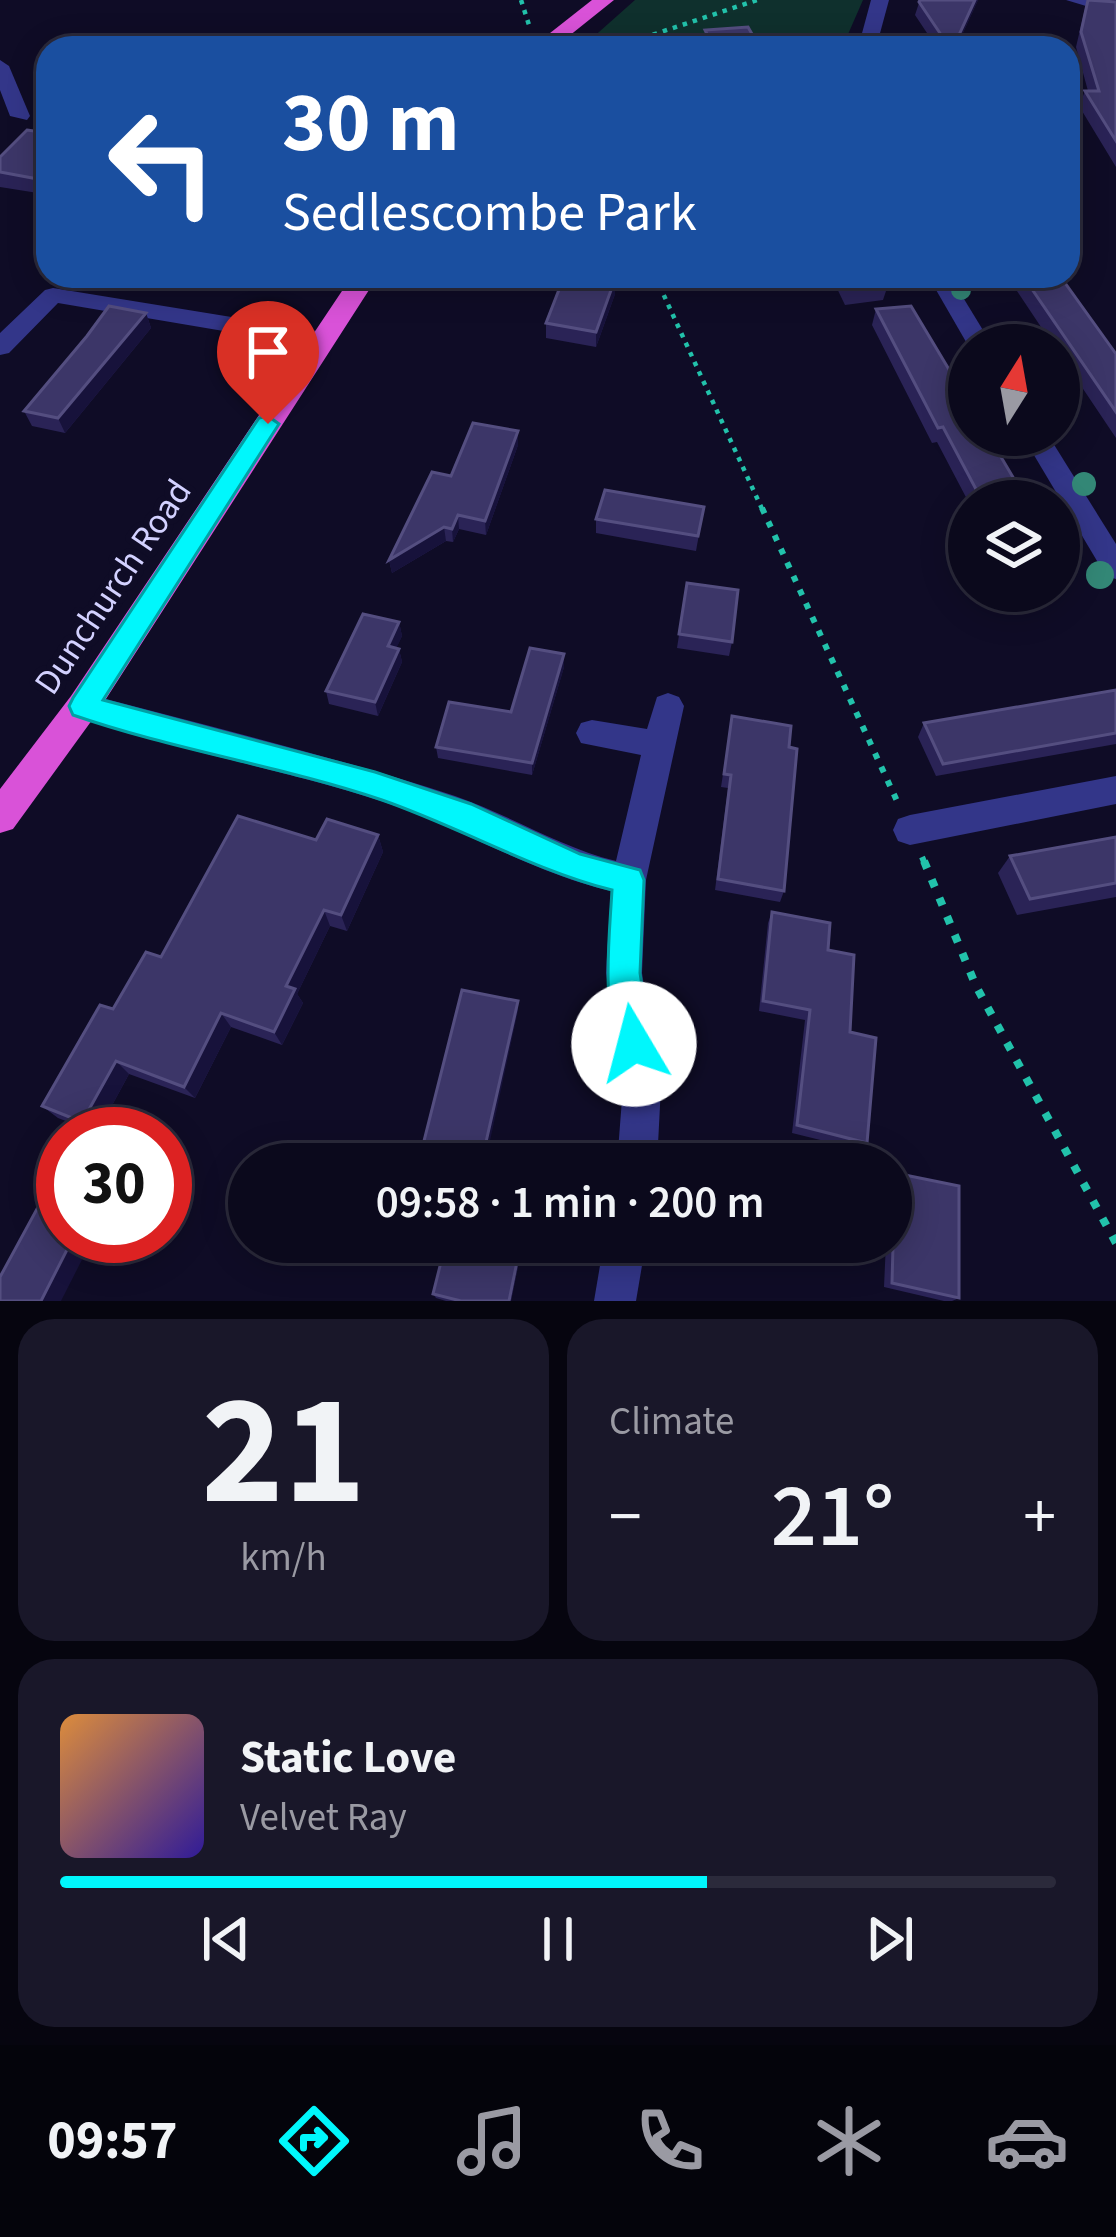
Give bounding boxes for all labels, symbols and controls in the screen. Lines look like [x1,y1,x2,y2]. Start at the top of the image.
text: 30 m [282,64,460,184]
icon: left [84,84,240,240]
text: Sedlescombe Park [282,175,697,252]
pin [217,301,319,424]
icon: arrive [235,319,301,385]
north arrow [948,324,1080,456]
map controls [948,324,1080,612]
street label: Dunchurch Road [22,469,204,705]
button: layers [948,480,1080,612]
position arrow [571,981,697,1107]
speed limit sign: 30 [36,1107,192,1263]
text: 09:58 · 1 min · 200 m [376,1171,764,1235]
text: 21 [201,1341,366,1563]
text: Climate [609,1394,734,1450]
text: 21° [771,1453,894,1581]
text: − [609,1470,642,1564]
text: + [1023,1470,1056,1564]
text: km/h [240,1530,327,1586]
text: Static Love [240,1726,456,1790]
text: Velvet Ray [240,1790,407,1846]
icon: previous [193,1906,259,1972]
icon: pause [525,1906,591,1972]
icon: next [857,1906,923,1972]
icon: directions [272,2099,356,2183]
icon: music [450,2099,534,2183]
icon: phone [628,2099,712,2183]
icon: climate [807,2099,891,2183]
icon: car [985,2099,1069,2183]
text: 09:57 [47,2103,177,2180]

